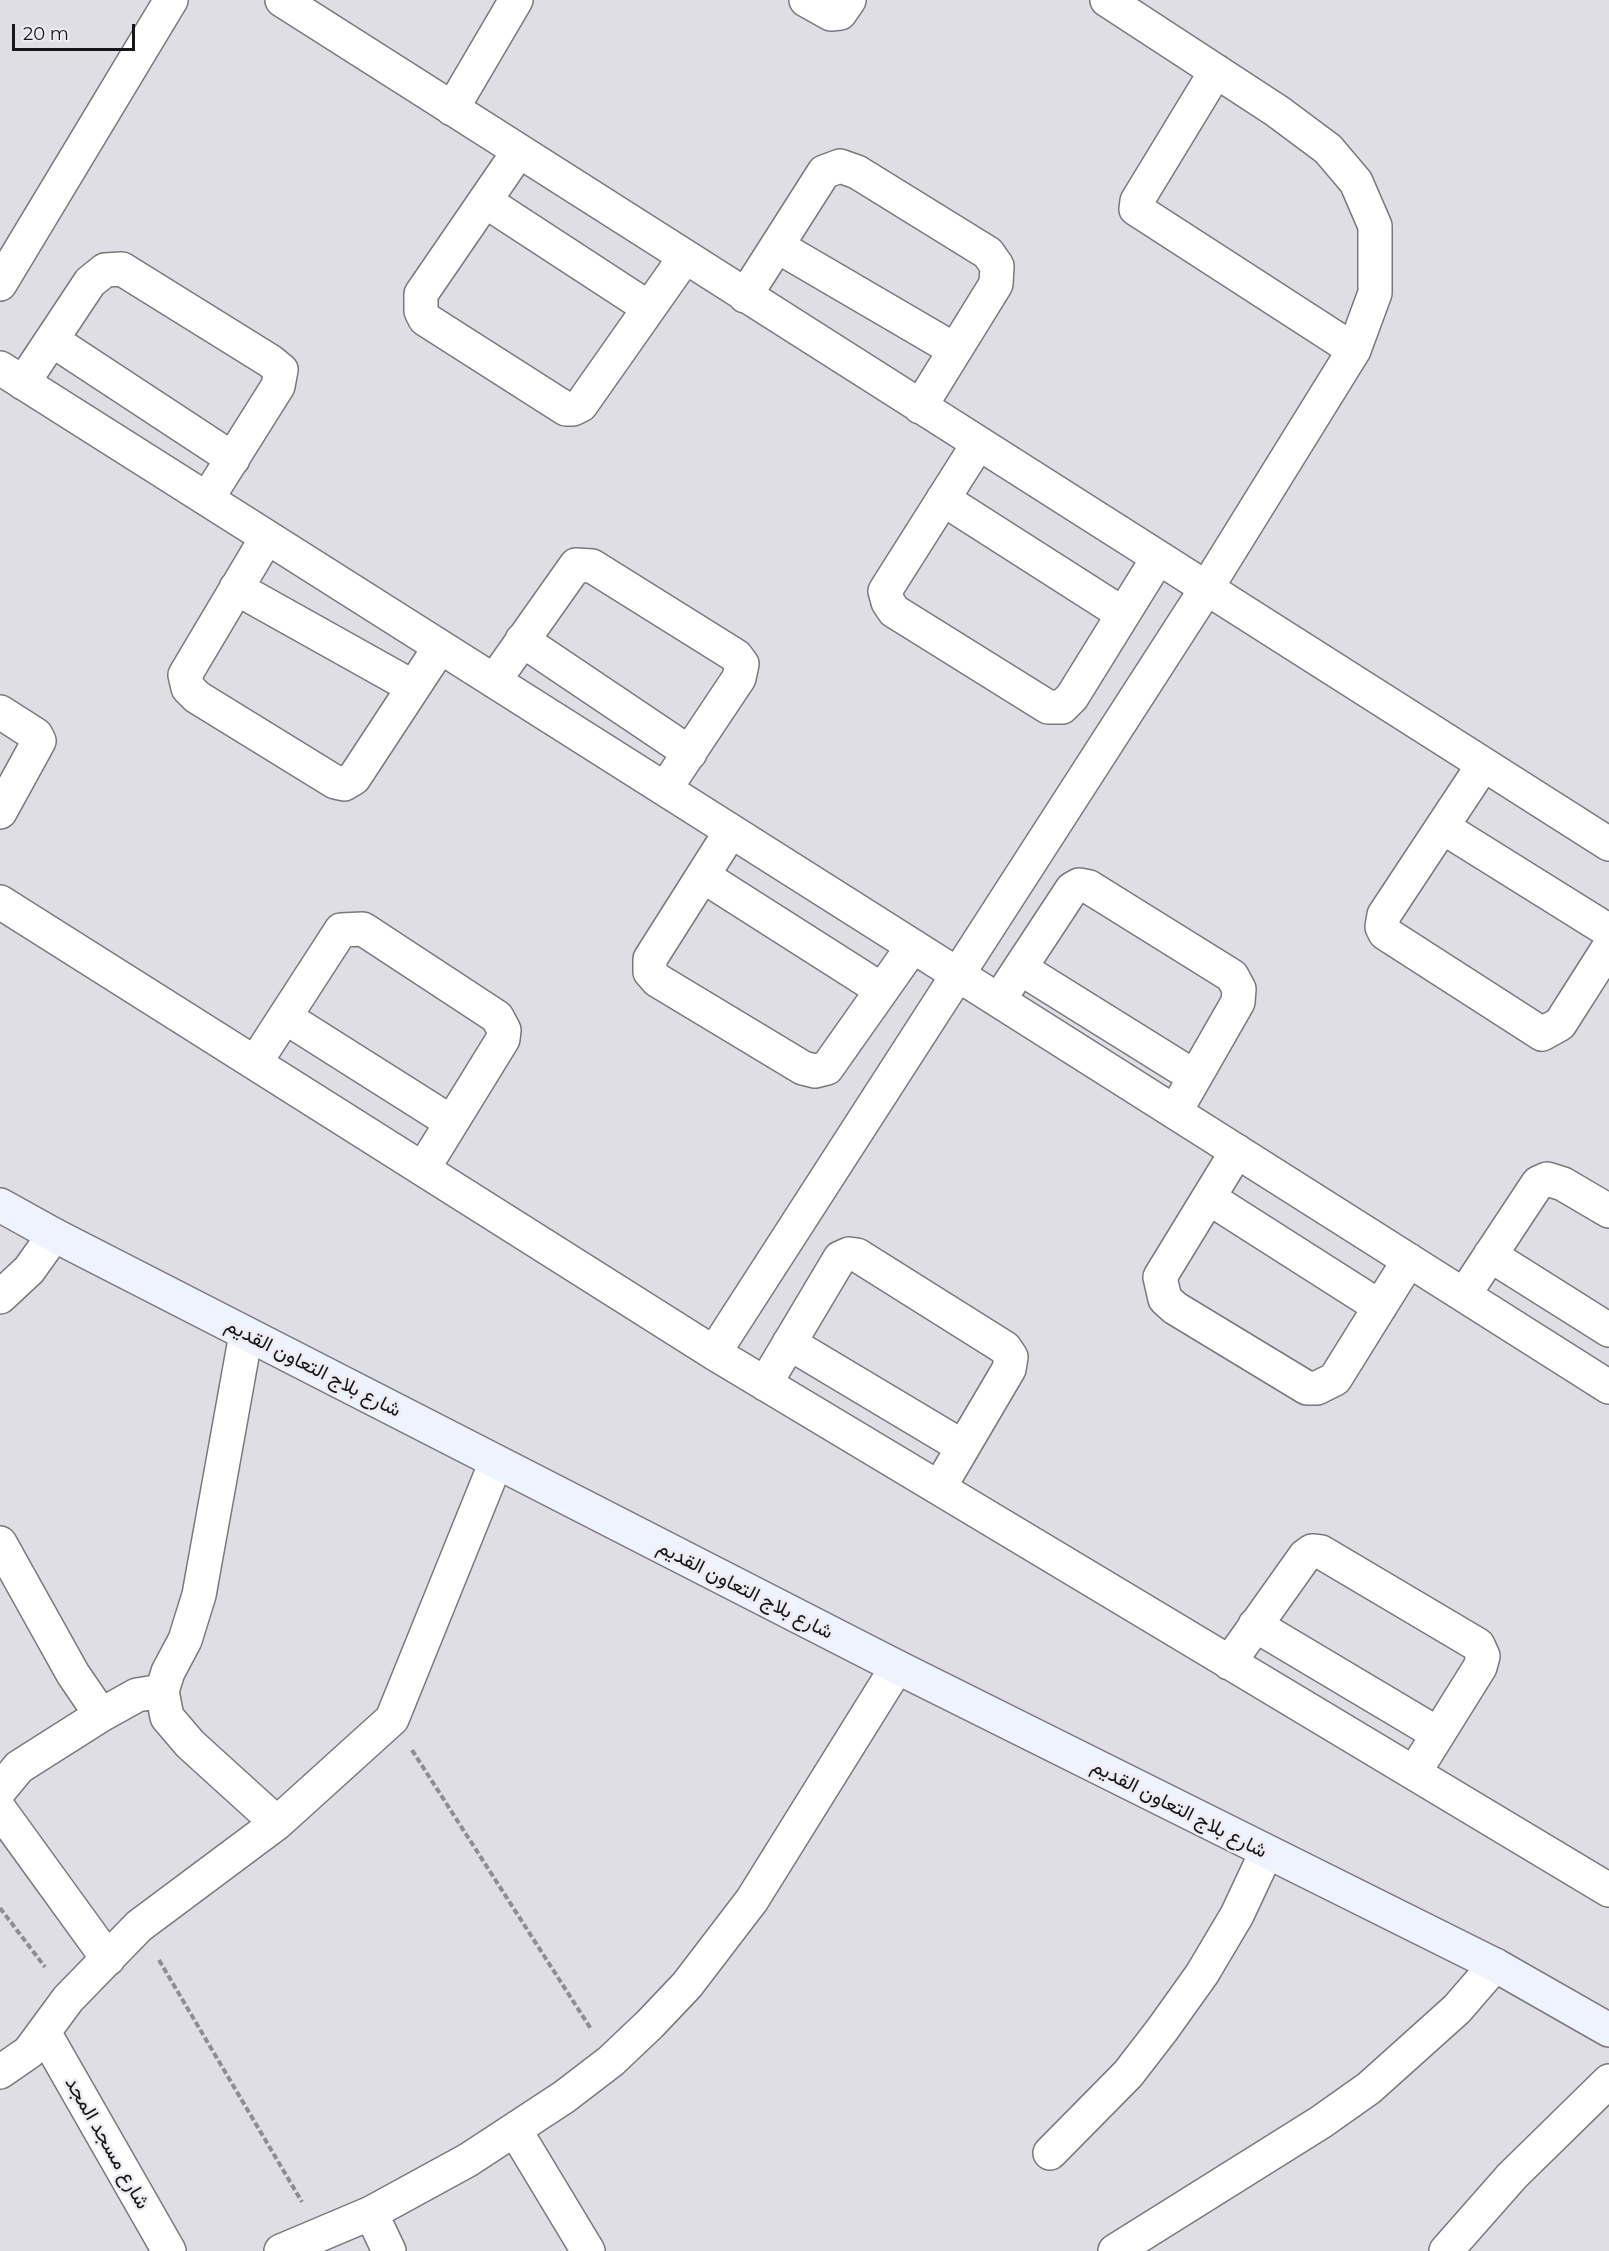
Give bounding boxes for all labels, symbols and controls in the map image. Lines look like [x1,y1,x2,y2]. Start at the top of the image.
scale bar [15,12,138,50]
text: 20 m [23,23,69,45]
street label: شارع بلاج التعاون القديم [221,1313,405,1423]
street label: شارع بلاج التعاون القديم [653,1535,837,1645]
street label: شارع بلاج التعاون القديم [1087,1754,1271,1864]
street label: شارع مسجد المجد [59,2073,155,2213]

